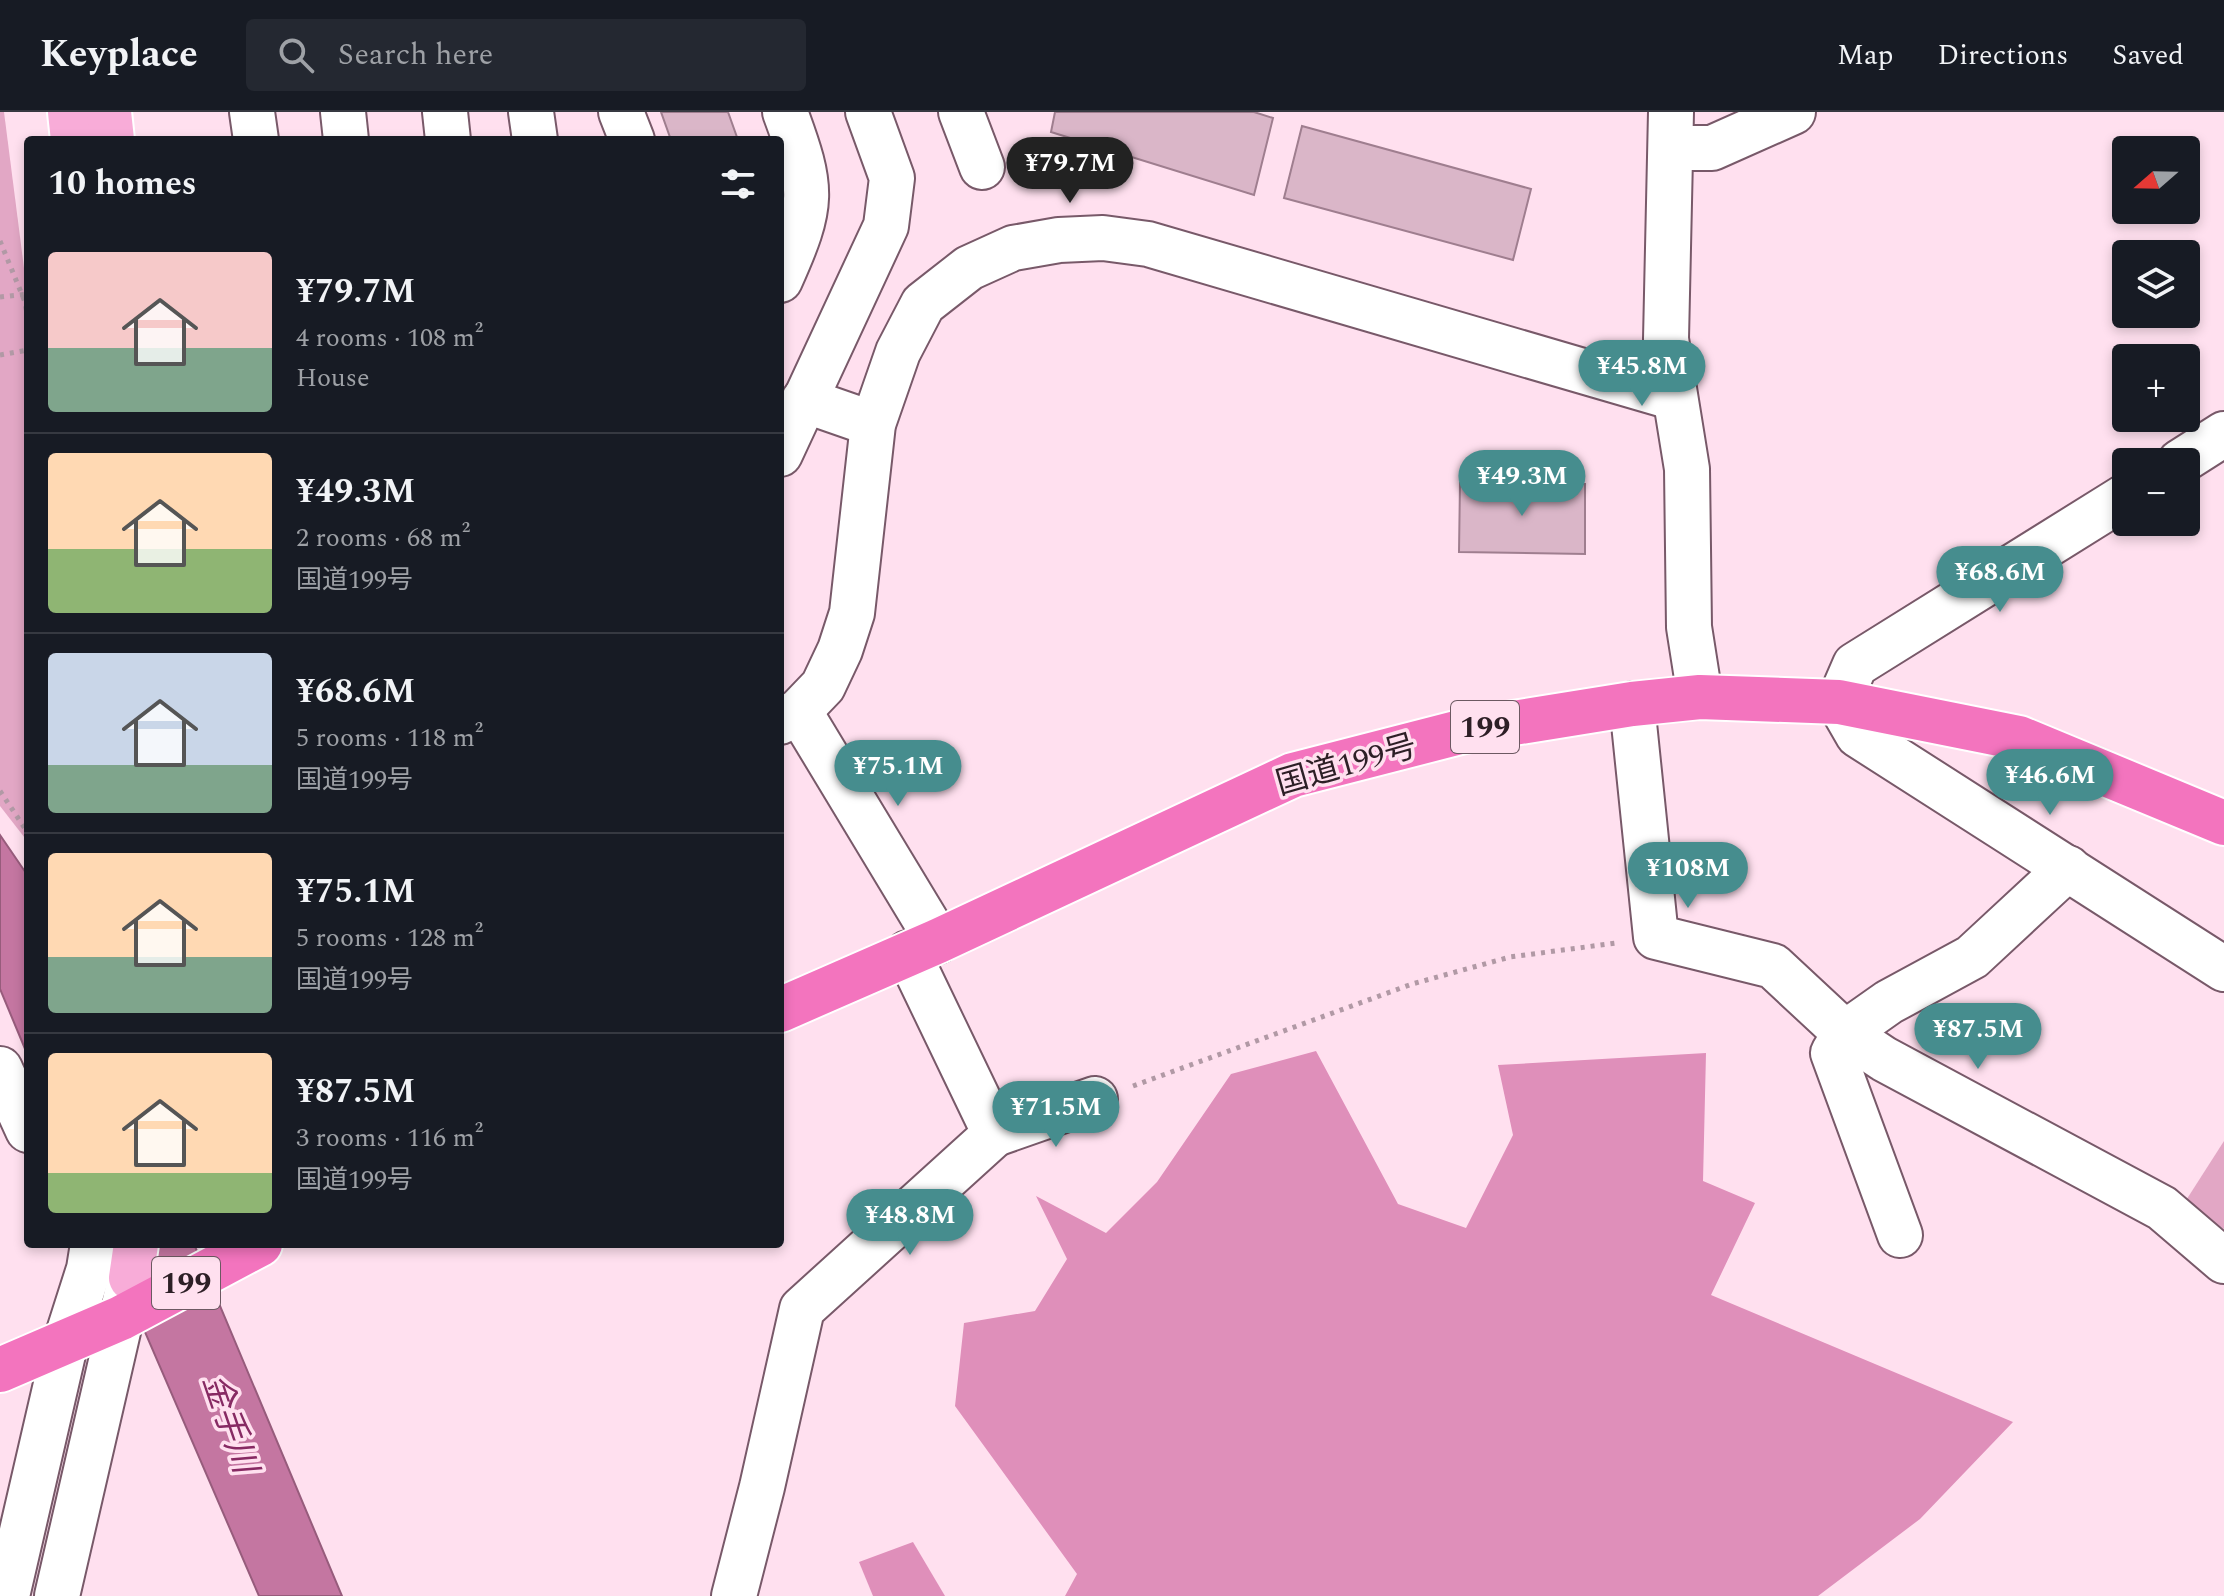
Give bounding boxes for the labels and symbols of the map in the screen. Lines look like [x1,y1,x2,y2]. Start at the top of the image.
north arrow [2112,136,2200,224]
pin: ¥79.7M [1005,137,1135,205]
pin: ¥45.8M [1577,340,1707,408]
pin: ¥49.3M [1457,450,1587,518]
pin: ¥68.6M [1935,546,2065,614]
road number: 199 [1451,701,1519,753]
street label: 国道199号 [1270,722,1422,809]
pin: ¥75.1M [833,740,963,808]
pin: ¥46.6M [1985,749,2115,817]
pin: ¥108M [1632,842,1744,910]
pin: ¥87.5M [1913,1003,2043,1071]
pin: ¥71.5M [991,1081,1121,1149]
pin: ¥48.8M [845,1189,975,1257]
road number: 199 [152,1257,220,1309]
water label: 金手川 [188,1367,271,1483]

